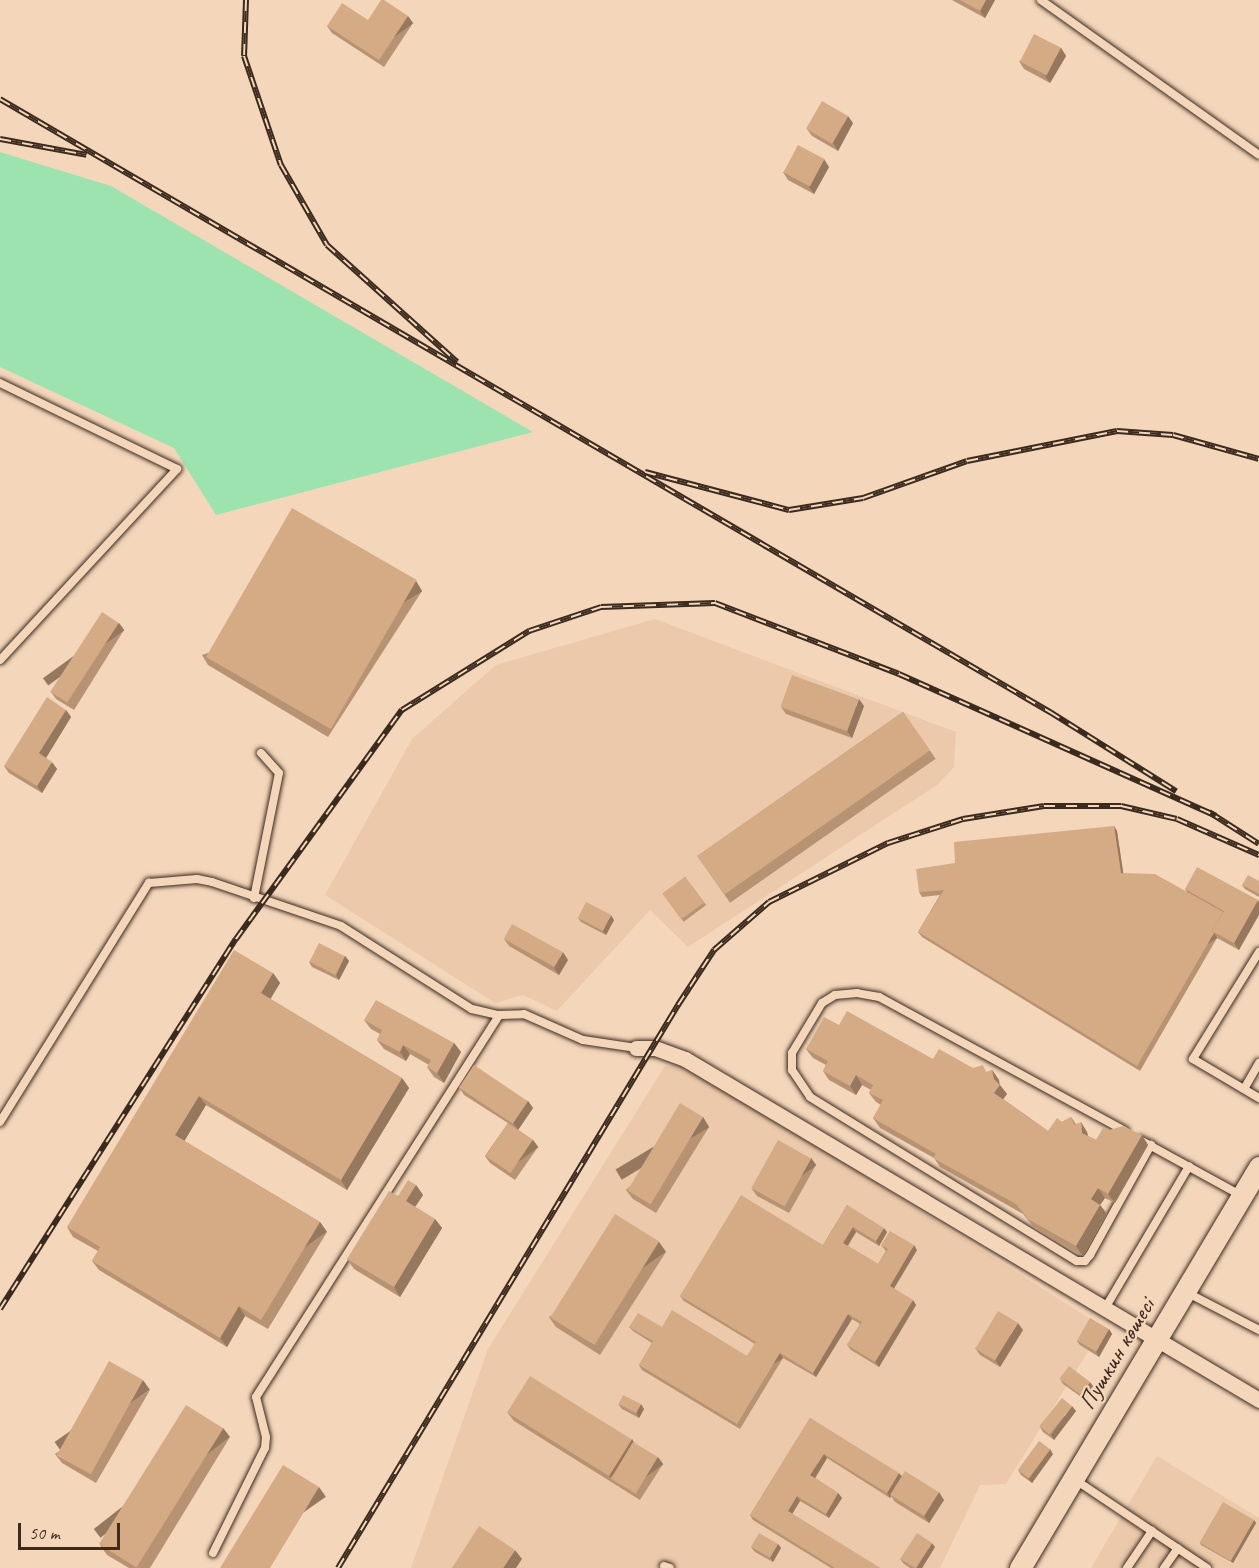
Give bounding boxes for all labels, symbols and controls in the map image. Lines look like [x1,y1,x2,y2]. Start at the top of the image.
street label: Пушкин көшесі [1073,1293,1161,1415]
scale bar [21,1511,123,1549]
text: 50 m [29,1522,60,1544]

